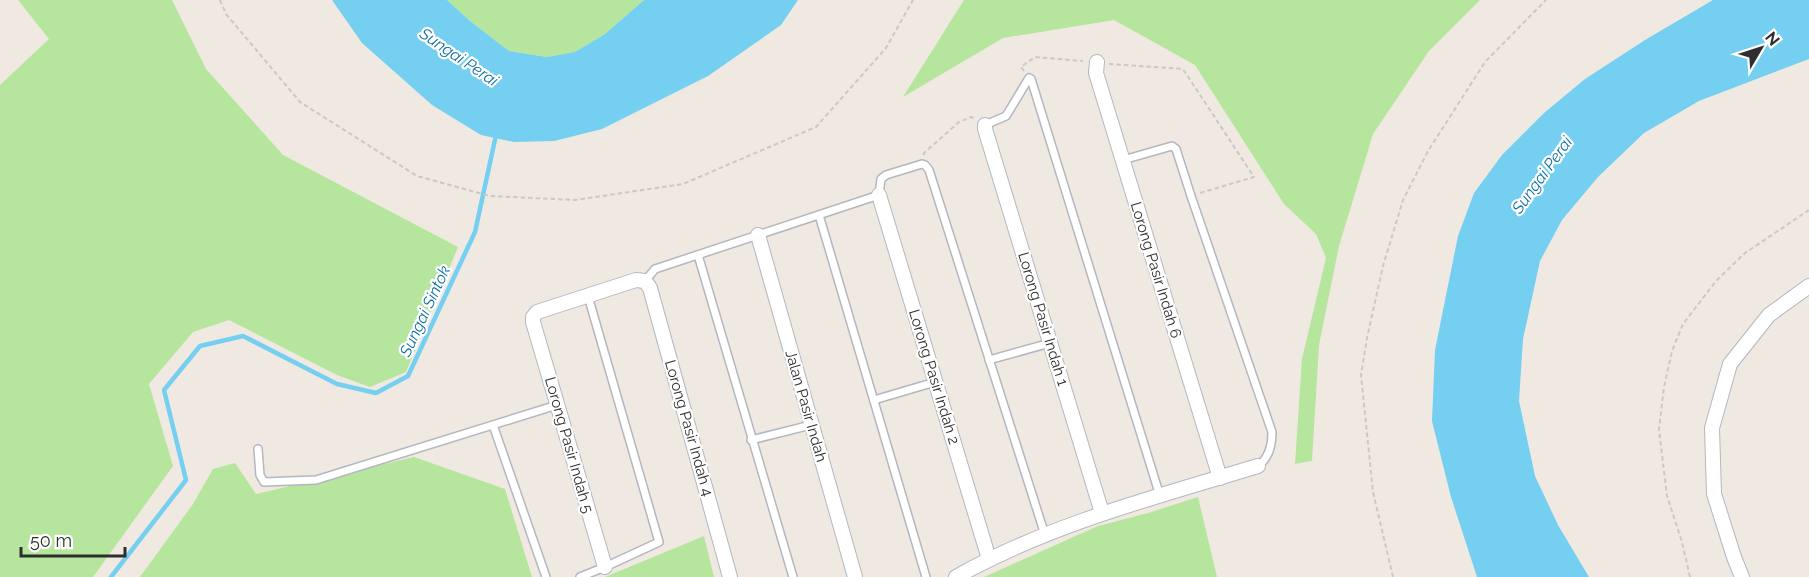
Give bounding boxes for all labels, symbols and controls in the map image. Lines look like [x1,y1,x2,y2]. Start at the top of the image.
north arrow [1731,18,1791,78]
water label: Sungai Perai [416,23,502,90]
text: N [1761,28,1783,50]
water label: Sungai Perai [1507,132,1577,218]
street label: Lorong Pasir Indah 6 [1127,200,1185,340]
street label: Lorong Pasir Indah 1 [1014,250,1072,389]
water label: Sungai Sintok [395,262,455,360]
street label: Lorong Pasir Indah 2 [905,307,963,447]
street label: Jalan Pasir Indah [781,348,831,464]
street label: Lorong Pasir Indah 4 [661,358,717,498]
street label: Lorong Pasir Indah 5 [541,375,597,515]
scale bar [21,520,124,558]
text: 50 m [30,530,72,551]

